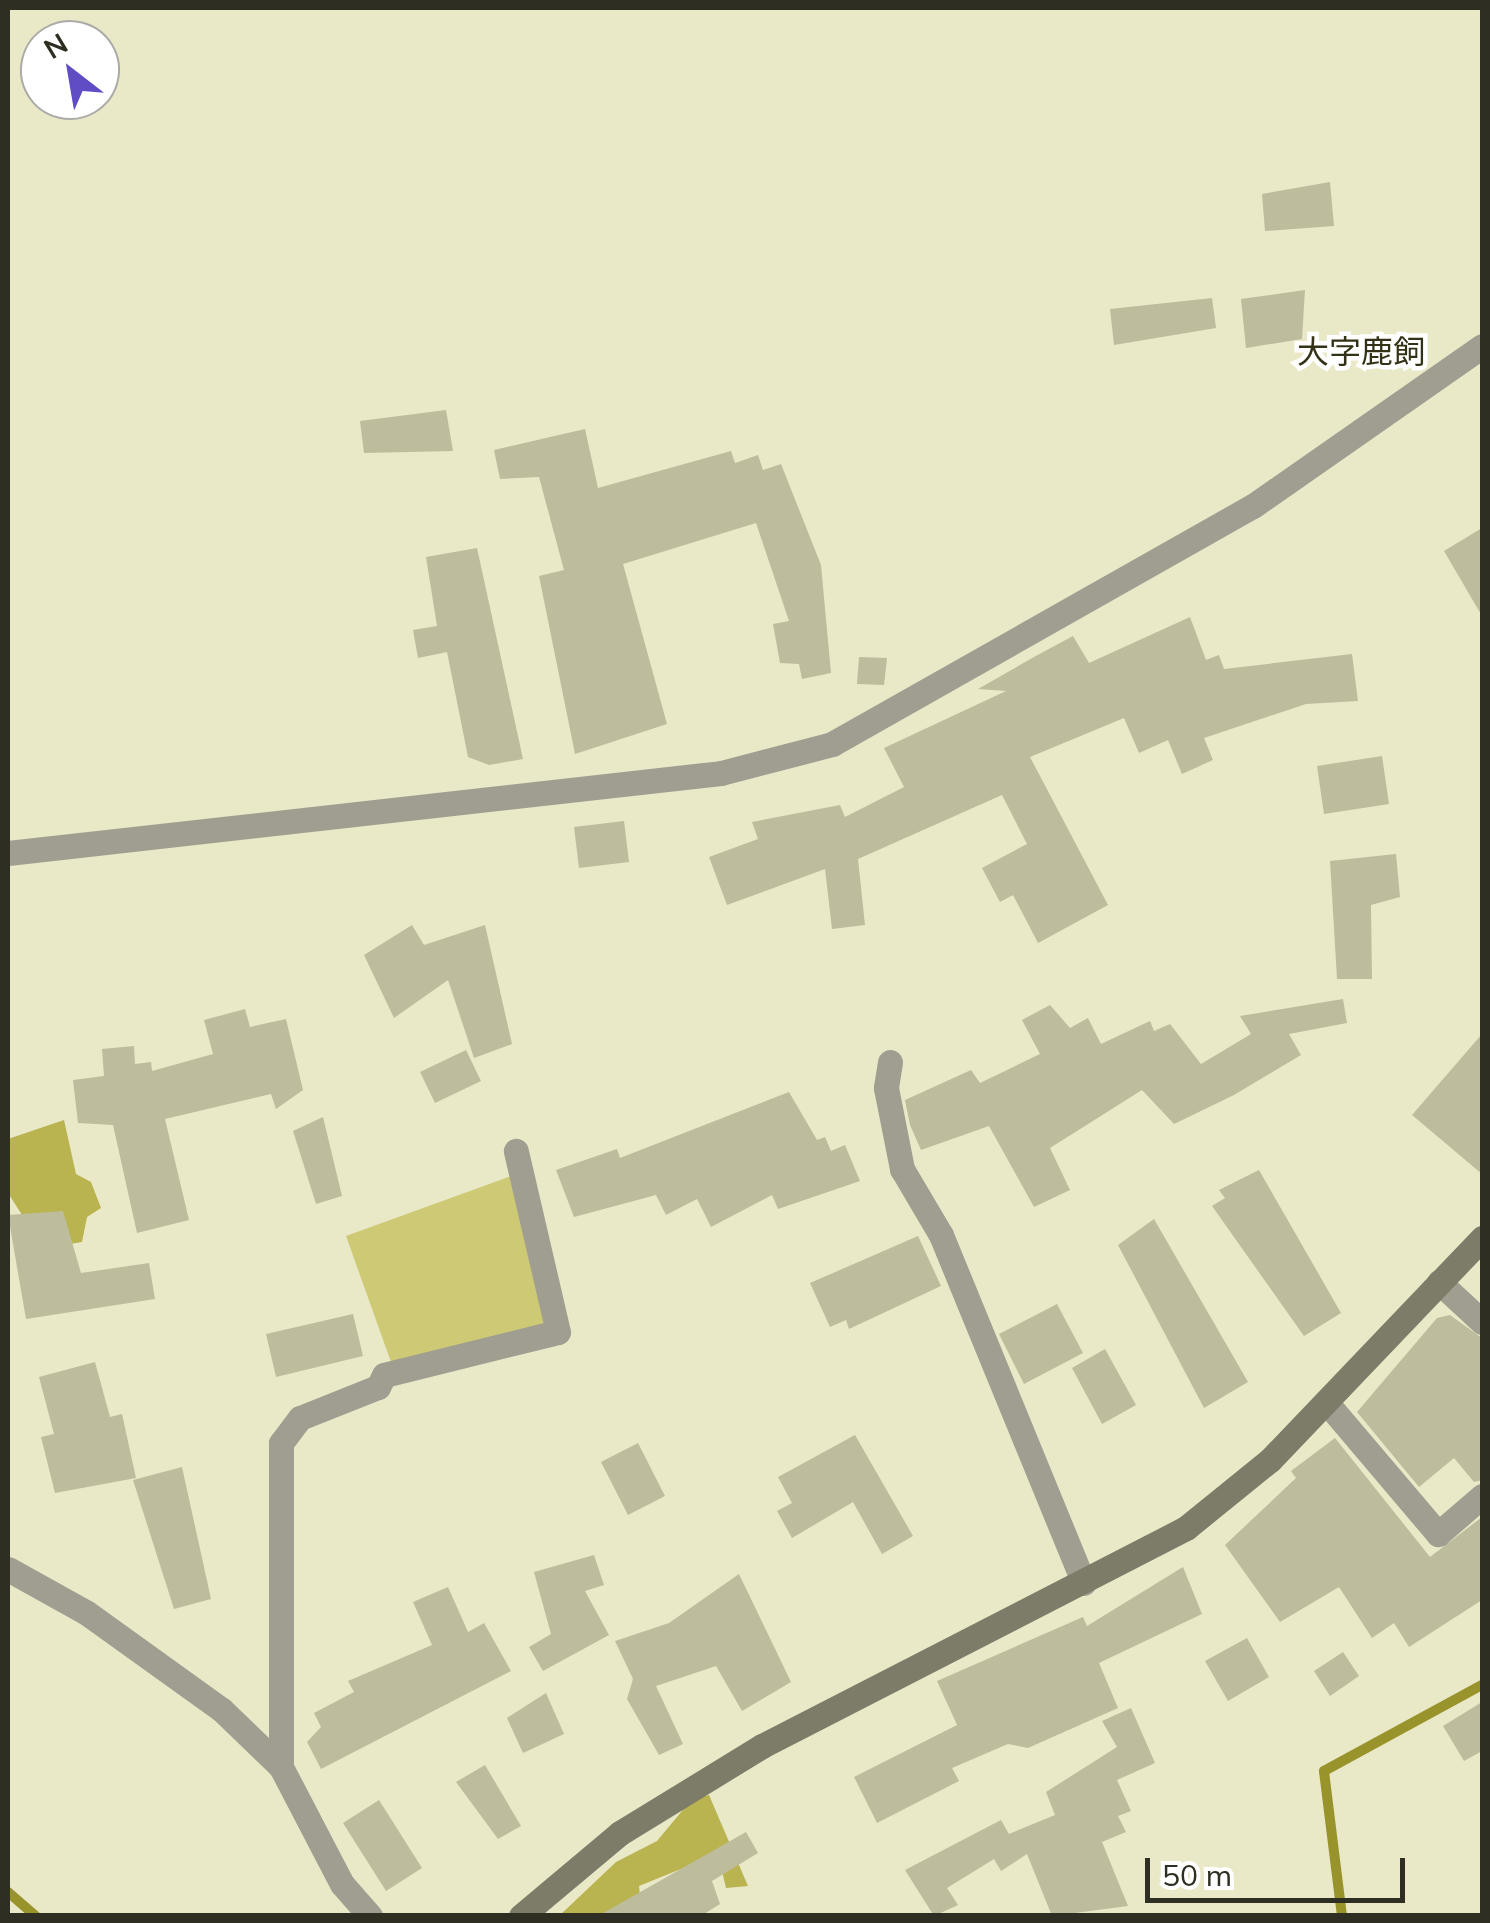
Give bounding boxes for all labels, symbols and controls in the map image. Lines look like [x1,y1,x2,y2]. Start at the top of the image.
north arrow [20,20,120,120]
text: N [37,25,73,66]
district label: 大字鹿飼 [1297,332,1425,370]
scale bar [1150,1838,1410,1900]
text: 50 m [1162,1856,1232,1894]

